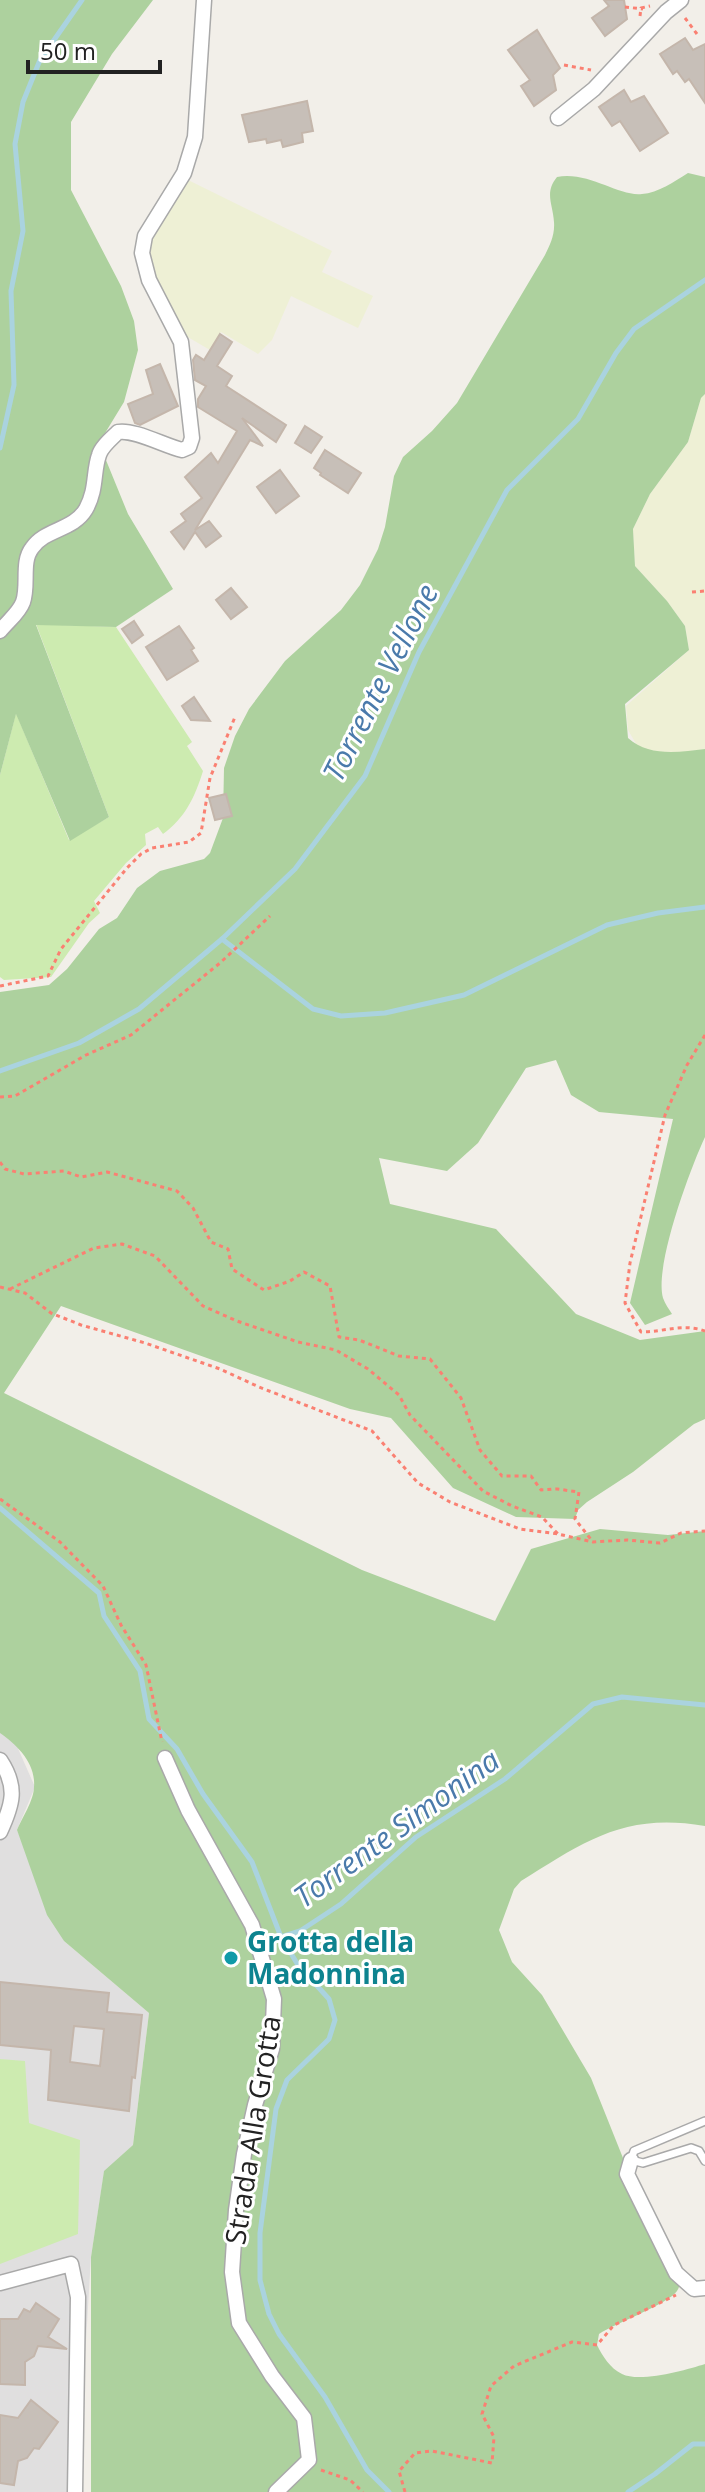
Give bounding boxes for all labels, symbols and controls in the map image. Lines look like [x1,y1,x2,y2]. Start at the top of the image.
scale bar [28,24,160,74]
text: 50 m [40,34,96,67]
water label: Torrente Vellone [312,577,447,788]
water label: Torrente Simonina [285,1739,507,1916]
place label: Grotta della Madonnina [247,1922,414,1992]
marker: Grotta della Madonnina [222,1949,240,1967]
street label: Strada Alla Grotta [215,2013,289,2247]

